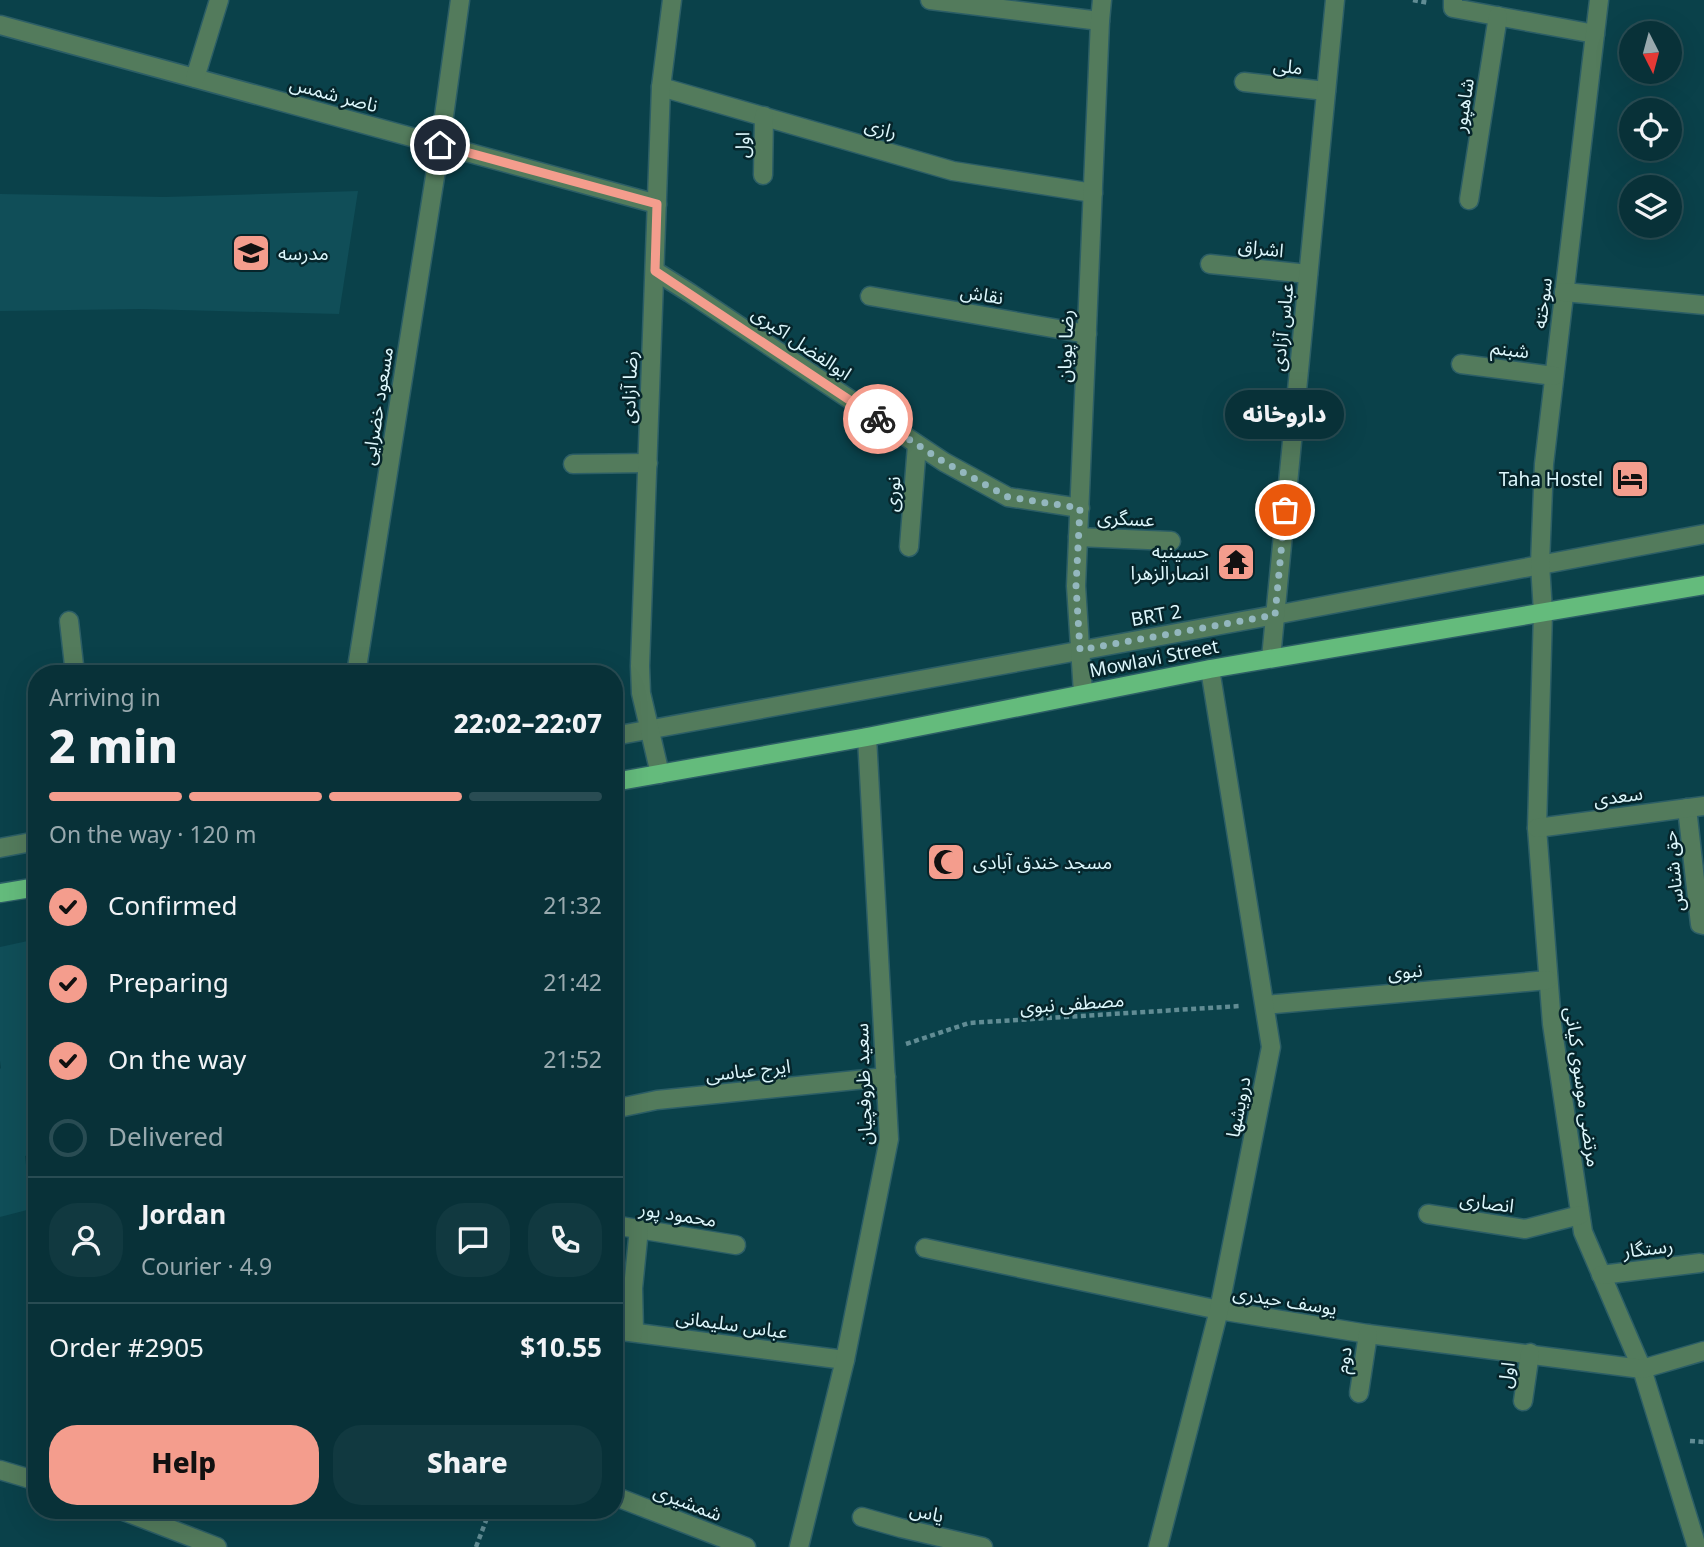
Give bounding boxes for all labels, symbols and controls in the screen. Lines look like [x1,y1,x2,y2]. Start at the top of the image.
north arrow [1619,21,1682,84]
map controls [1619,21,1682,238]
street label: ملی [1271,45,1305,89]
street label: ناصر شمس [285,64,383,126]
street label: شاهپور [1440,75,1488,136]
button: locate [1619,98,1682,161]
street label: رازی [860,105,902,153]
pin [410,115,470,175]
icon: home [421,126,459,164]
street label: اول [723,132,763,158]
button: layers [1619,175,1682,238]
street label: اشراق [1236,227,1286,271]
school or university icon: مدرسه [230,232,272,274]
place label: مدرسه [278,234,329,274]
street label: نقاش [957,272,1006,318]
street label: سوخته [1520,275,1566,331]
street label: عباس آزادی [1258,281,1308,373]
street label: ابوالفضل اکبری [743,295,860,393]
street label: رضا پویان [1045,309,1087,383]
street label: شبنم [1488,328,1531,372]
street label: مسعود خضرایی [349,344,407,468]
street label: رضا آزادی [609,350,651,424]
courier [843,384,913,454]
text: داروخانه [1242,390,1327,439]
callout: داروخانه [1226,391,1344,440]
icon: bike [859,400,897,438]
hotel icon: Taha Hostel [1609,458,1651,500]
place label: Taha Hostel [1499,460,1603,500]
street label: نوری [872,475,914,514]
pin [1255,480,1315,540]
icon: bag [1266,491,1304,529]
street label: عسگری [1096,498,1156,540]
place label: حسینیه انصارالزهرا [1131,532,1209,594]
temple icon: حسینیه انصارالزهرا [1215,541,1257,583]
street label: BRT 2 [1128,592,1185,640]
street label: Mowlavi Street [1086,627,1223,691]
text: Arriving in [49,674,161,723]
text: 22:02–22:07 [454,697,602,752]
text: 2 min [49,700,178,797]
street label: سعدی [1591,774,1645,820]
text: On the way · 120 m [49,811,256,860]
street label: حق شناس [1650,828,1698,913]
mosque icon: مسجد خندق آبادی [925,841,967,883]
place label: مسجد خندق آبادی [973,843,1112,883]
text: Confirmed [108,879,238,934]
text: 21:32 [543,882,602,931]
icon: check [49,888,87,926]
street label: نبوی [1386,951,1424,993]
text: Preparing [108,956,229,1011]
text: 21:42 [543,959,602,1008]
icon: check [49,965,87,1003]
street label: مصطفی نبوی [1018,980,1126,1028]
street label: مرتضی موسوی کیانی [1551,1004,1613,1170]
street label: سعید ظروفچیان [842,1022,886,1146]
text: On the way [108,1033,246,1088]
text: 21:52 [543,1036,602,1085]
icon: check [49,1042,87,1080]
street label: ایرج عباسی [704,1047,793,1095]
street label: درویشها [1213,1073,1264,1141]
text: Delivered [108,1110,224,1165]
street label: انصاری [1457,1179,1517,1227]
text: Jordan [141,1188,226,1243]
street label: محمود پور [635,1189,719,1241]
button: person [49,1203,123,1277]
button: chat [436,1203,510,1277]
button: phone [528,1203,602,1277]
street label: رستگار [1620,1226,1676,1272]
text: Courier · 4.9 [141,1243,272,1292]
street label: یوسف حیدری [1230,1273,1340,1329]
street label: عباس سلیمانی [673,1297,791,1353]
text: Order #2905 [49,1321,204,1376]
text: $10.55 [520,1321,602,1376]
street label: دوم [1322,1344,1366,1377]
street label: اول [1485,1359,1529,1391]
button: Help [49,1425,319,1505]
button: Share [333,1425,602,1505]
street label: شمشیری [647,1472,728,1534]
street label: یاس [906,1490,948,1536]

